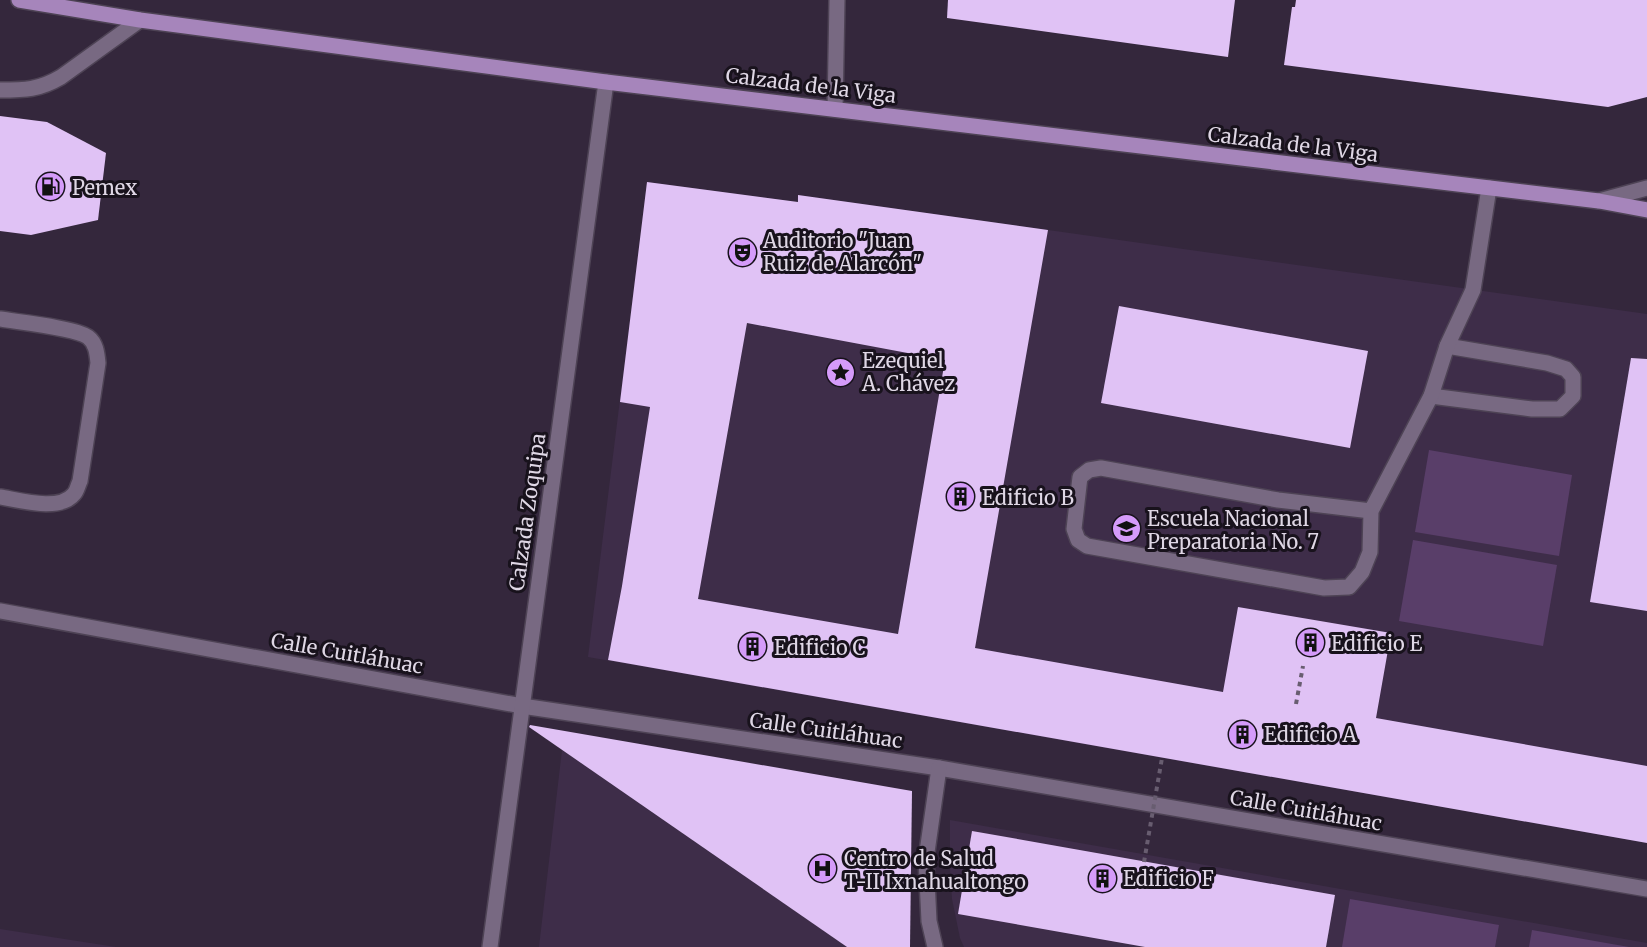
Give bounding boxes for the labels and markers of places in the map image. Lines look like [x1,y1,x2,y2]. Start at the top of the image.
fuel station icon: Pemex [35,171,67,203]
place label: Pemex [72,175,137,200]
place label: Auditorio "Juan Ruiz de Alarcón" [762,228,922,276]
theatre icon: Auditorio "Juan Ruiz de Alarcón" [726,236,758,268]
place label: Ezequiel A. Chávez [861,348,955,396]
place icon: Ezequiel A. Chávez [825,356,857,388]
building icon: Edificio B [945,481,977,513]
place label: Edificio B [982,485,1074,510]
place label: Escuela Nacional Preparatoria No. 7 [1147,506,1319,554]
school or university icon: Escuela Nacional Preparatoria No. 7 [1110,513,1142,545]
building icon: Edificio E [1294,627,1326,659]
building icon: Edificio C [737,631,769,663]
place label: Edificio E [1331,631,1422,656]
place label: Edificio C [774,635,866,660]
building icon: Edificio A [1227,718,1259,750]
place label: Edificio A [1264,722,1357,747]
place label: Centro de Salud T-II Ixnahualtongo [844,846,1026,894]
hospital icon: Centro de Salud T-II Ixnahualtongo [807,853,839,885]
building icon: Edificio F [1086,862,1118,894]
place label: Edificio F [1123,866,1214,891]

